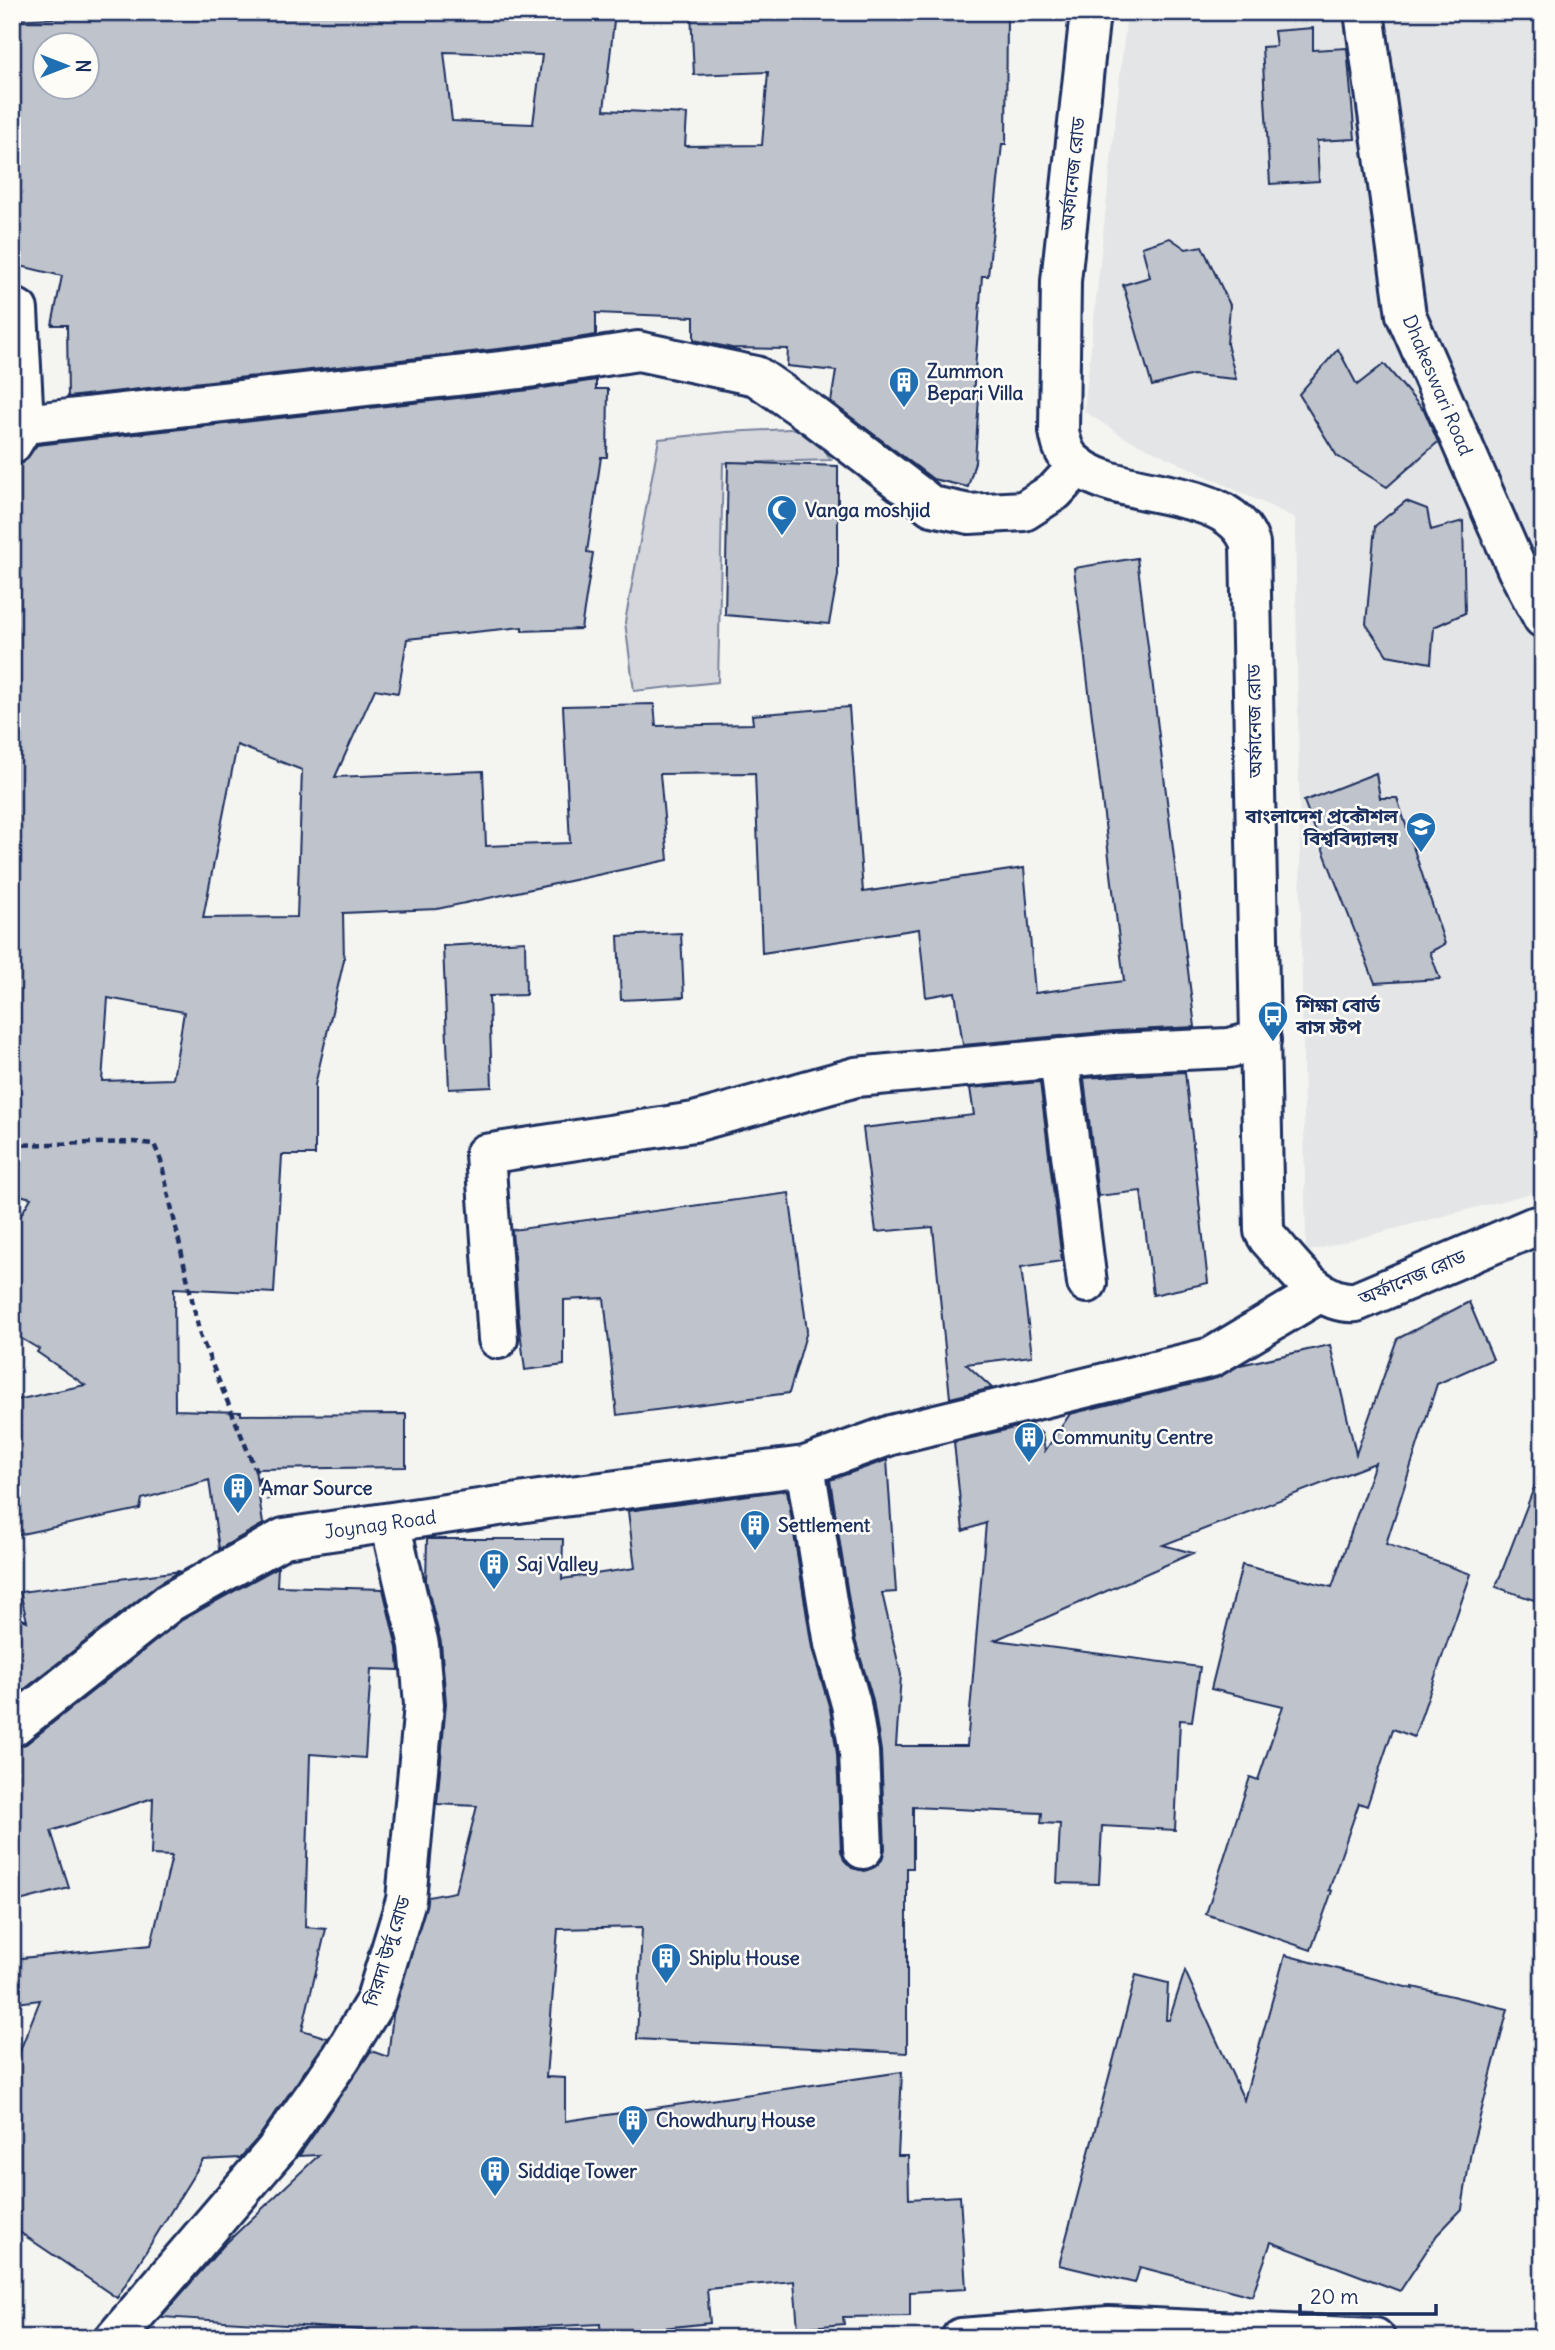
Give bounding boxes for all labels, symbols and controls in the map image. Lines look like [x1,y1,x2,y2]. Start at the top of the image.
north arrow [32,32,102,102]
text: N [71,59,95,73]
street label: অর্ফানেজ রোড [1054,116,1090,233]
street label: Dhakeswari Road [1398,311,1478,459]
place label: Zummon Bepari Villa [927,359,1024,405]
building icon: Zummon Bepari Villa [887,365,921,409]
mosque icon: Vanga moshjid [765,493,799,537]
place label: Vanga moshjid [805,498,931,522]
street label: অর্ফানেজ রোড [1241,663,1267,779]
place label: বাংলাদেশ প্রকৌশল বিশ্ববিদ্যালয় [1244,804,1399,850]
school or university icon: বাংলাদেশ প্রকৌশল বিশ্ববিদ্যালয় [1404,810,1438,854]
place label: শিক্ষা বোর্ড বাস স্টপ [1295,993,1380,1039]
bus stop icon: শিক্ষা বোর্ড বাস স্টপ [1256,999,1290,1043]
street label: অর্ফানেজ রোড [1354,1244,1470,1311]
building icon: Community Centre [1012,1420,1046,1464]
place label: Community Centre [1052,1425,1213,1449]
building icon: Amar Source [221,1471,255,1515]
place label: Amar Source [261,1476,372,1500]
street label: Joynag Road [323,1504,437,1544]
building icon: Settlement [738,1508,772,1552]
place label: Settlement [778,1513,871,1537]
building icon: Saj Valley [477,1547,511,1591]
place label: Saj Valley [517,1552,599,1576]
street label: গিরদা উর্দু রোড [359,1893,415,2010]
building icon: Shiplu House [649,1941,683,1985]
place label: Shiplu House [689,1946,800,1970]
building icon: Chowdhury House [616,2103,650,2147]
place label: Chowdhury House [656,2108,816,2132]
building icon: Siddiqe Tower [478,2154,512,2198]
place label: Siddiqe Tower [518,2159,637,2183]
scale bar [1300,2273,1436,2317]
text: 20 m [1310,2283,1359,2310]

